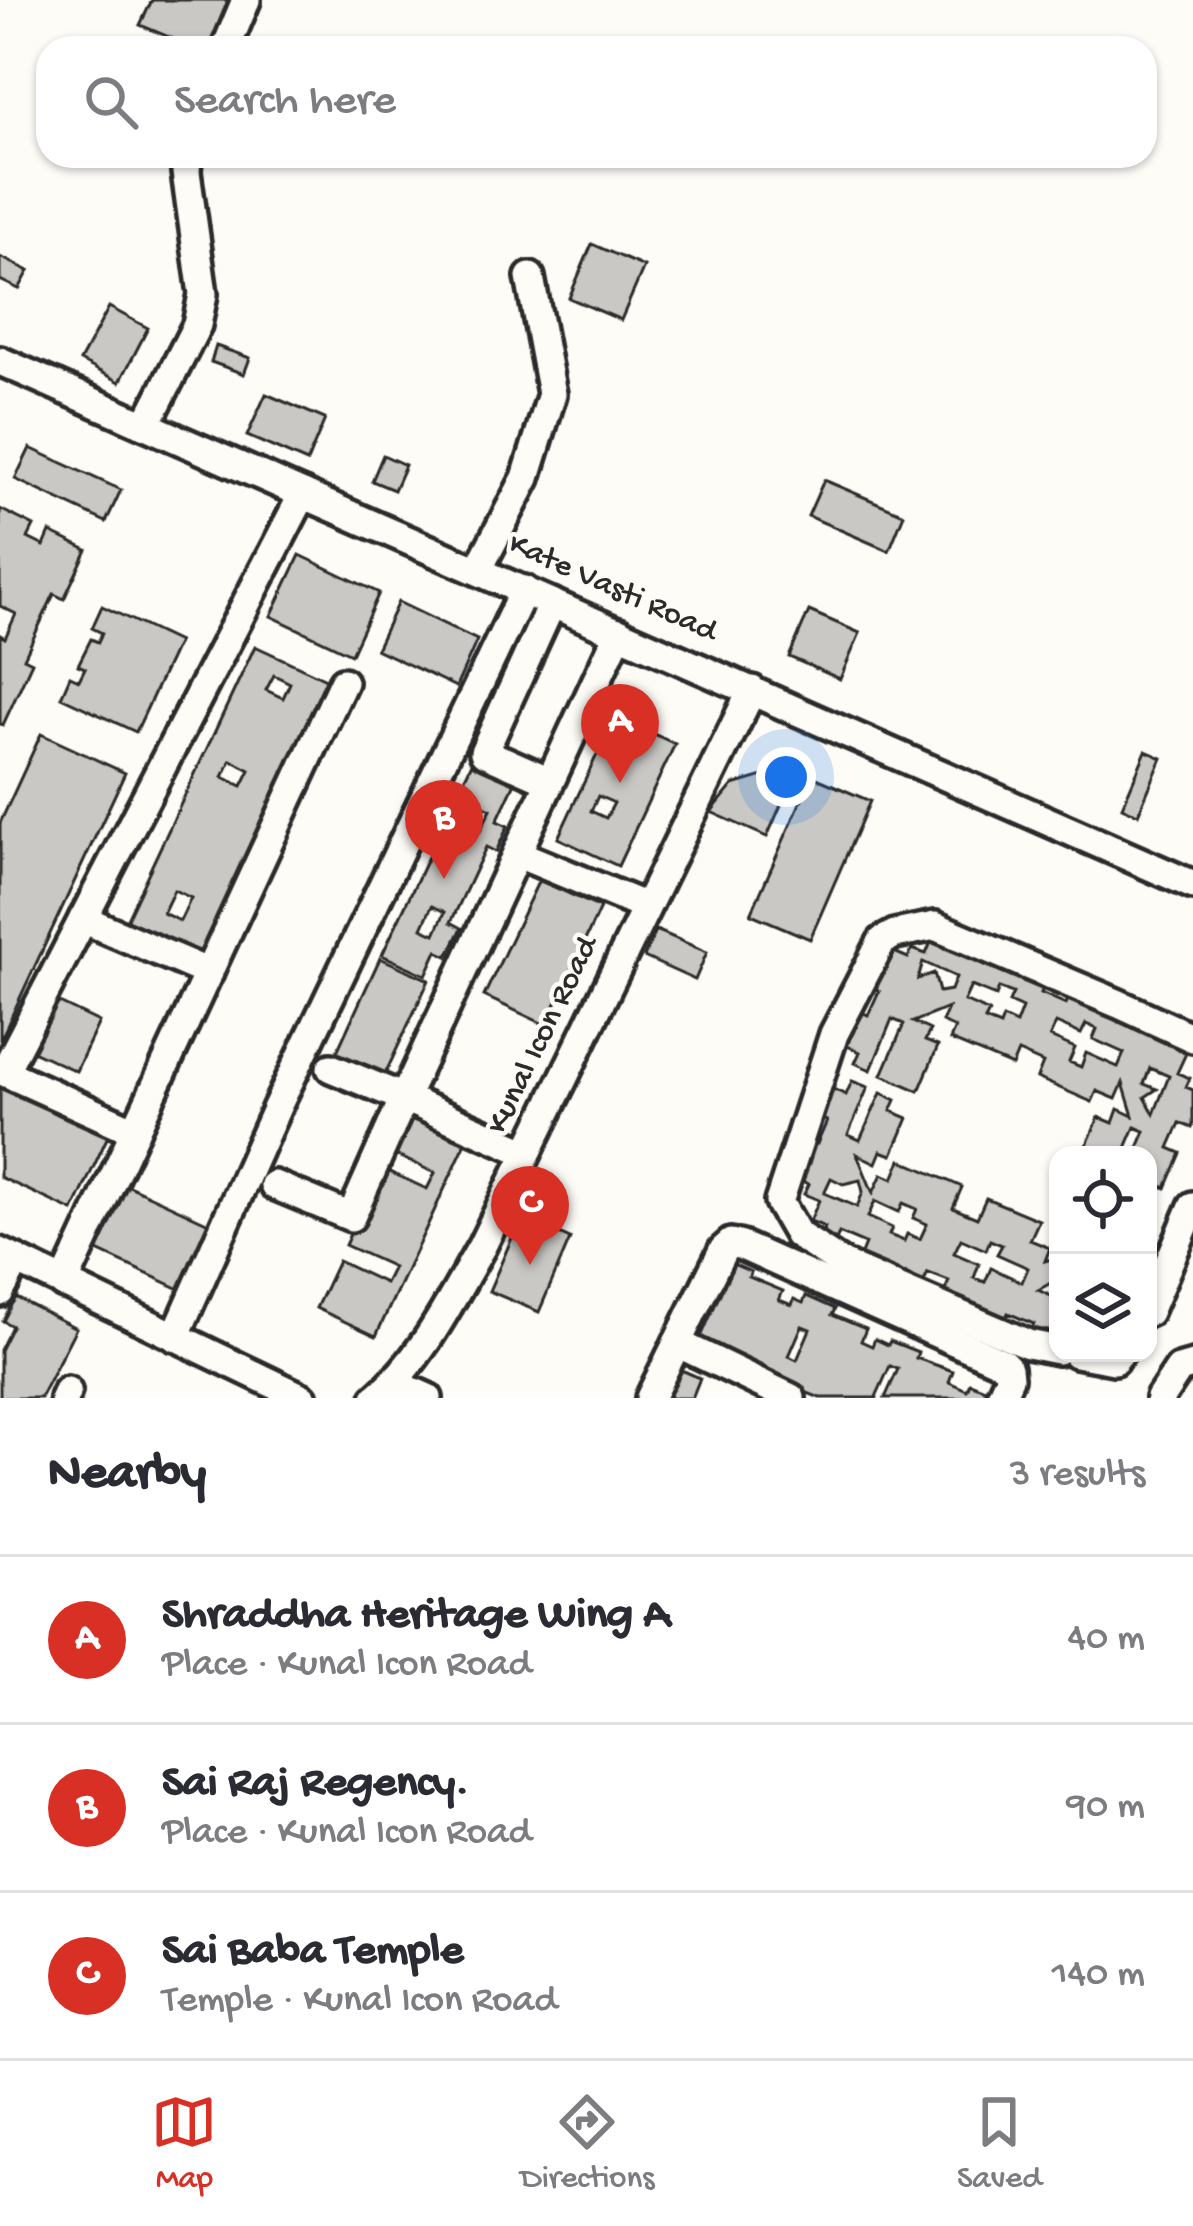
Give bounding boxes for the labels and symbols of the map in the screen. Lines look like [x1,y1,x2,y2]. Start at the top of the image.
street label: Kate Vasti Road [502,526,725,653]
pin: A [581,684,659,783]
your location [756,747,816,807]
pin: B [405,780,483,879]
street label: Kunal Icon Road [480,929,609,1141]
pin: C [491,1166,569,1265]

